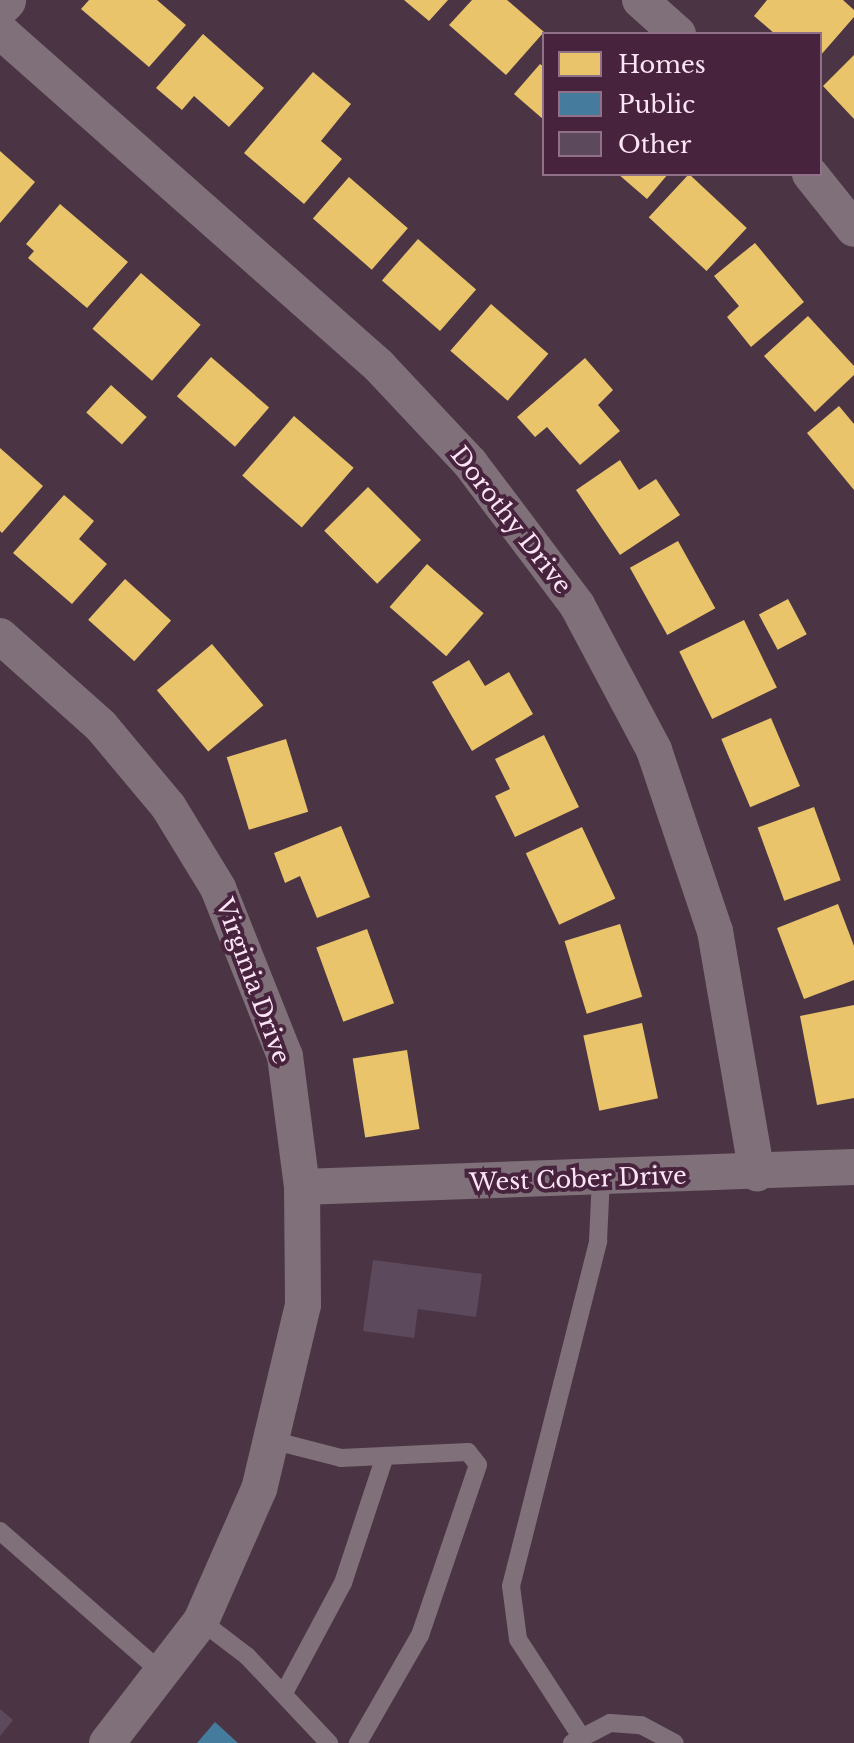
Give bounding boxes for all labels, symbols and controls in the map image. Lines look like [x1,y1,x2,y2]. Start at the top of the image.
legend [542,32,822,176]
text: Homes [618,50,706,79]
text: Public [618,90,695,119]
text: Other [618,130,692,159]
street label: Dorothy Drive [444,440,578,600]
street label: Virginia Drive [210,894,296,1068]
street label: West Cober Drive [468,1161,688,1197]

